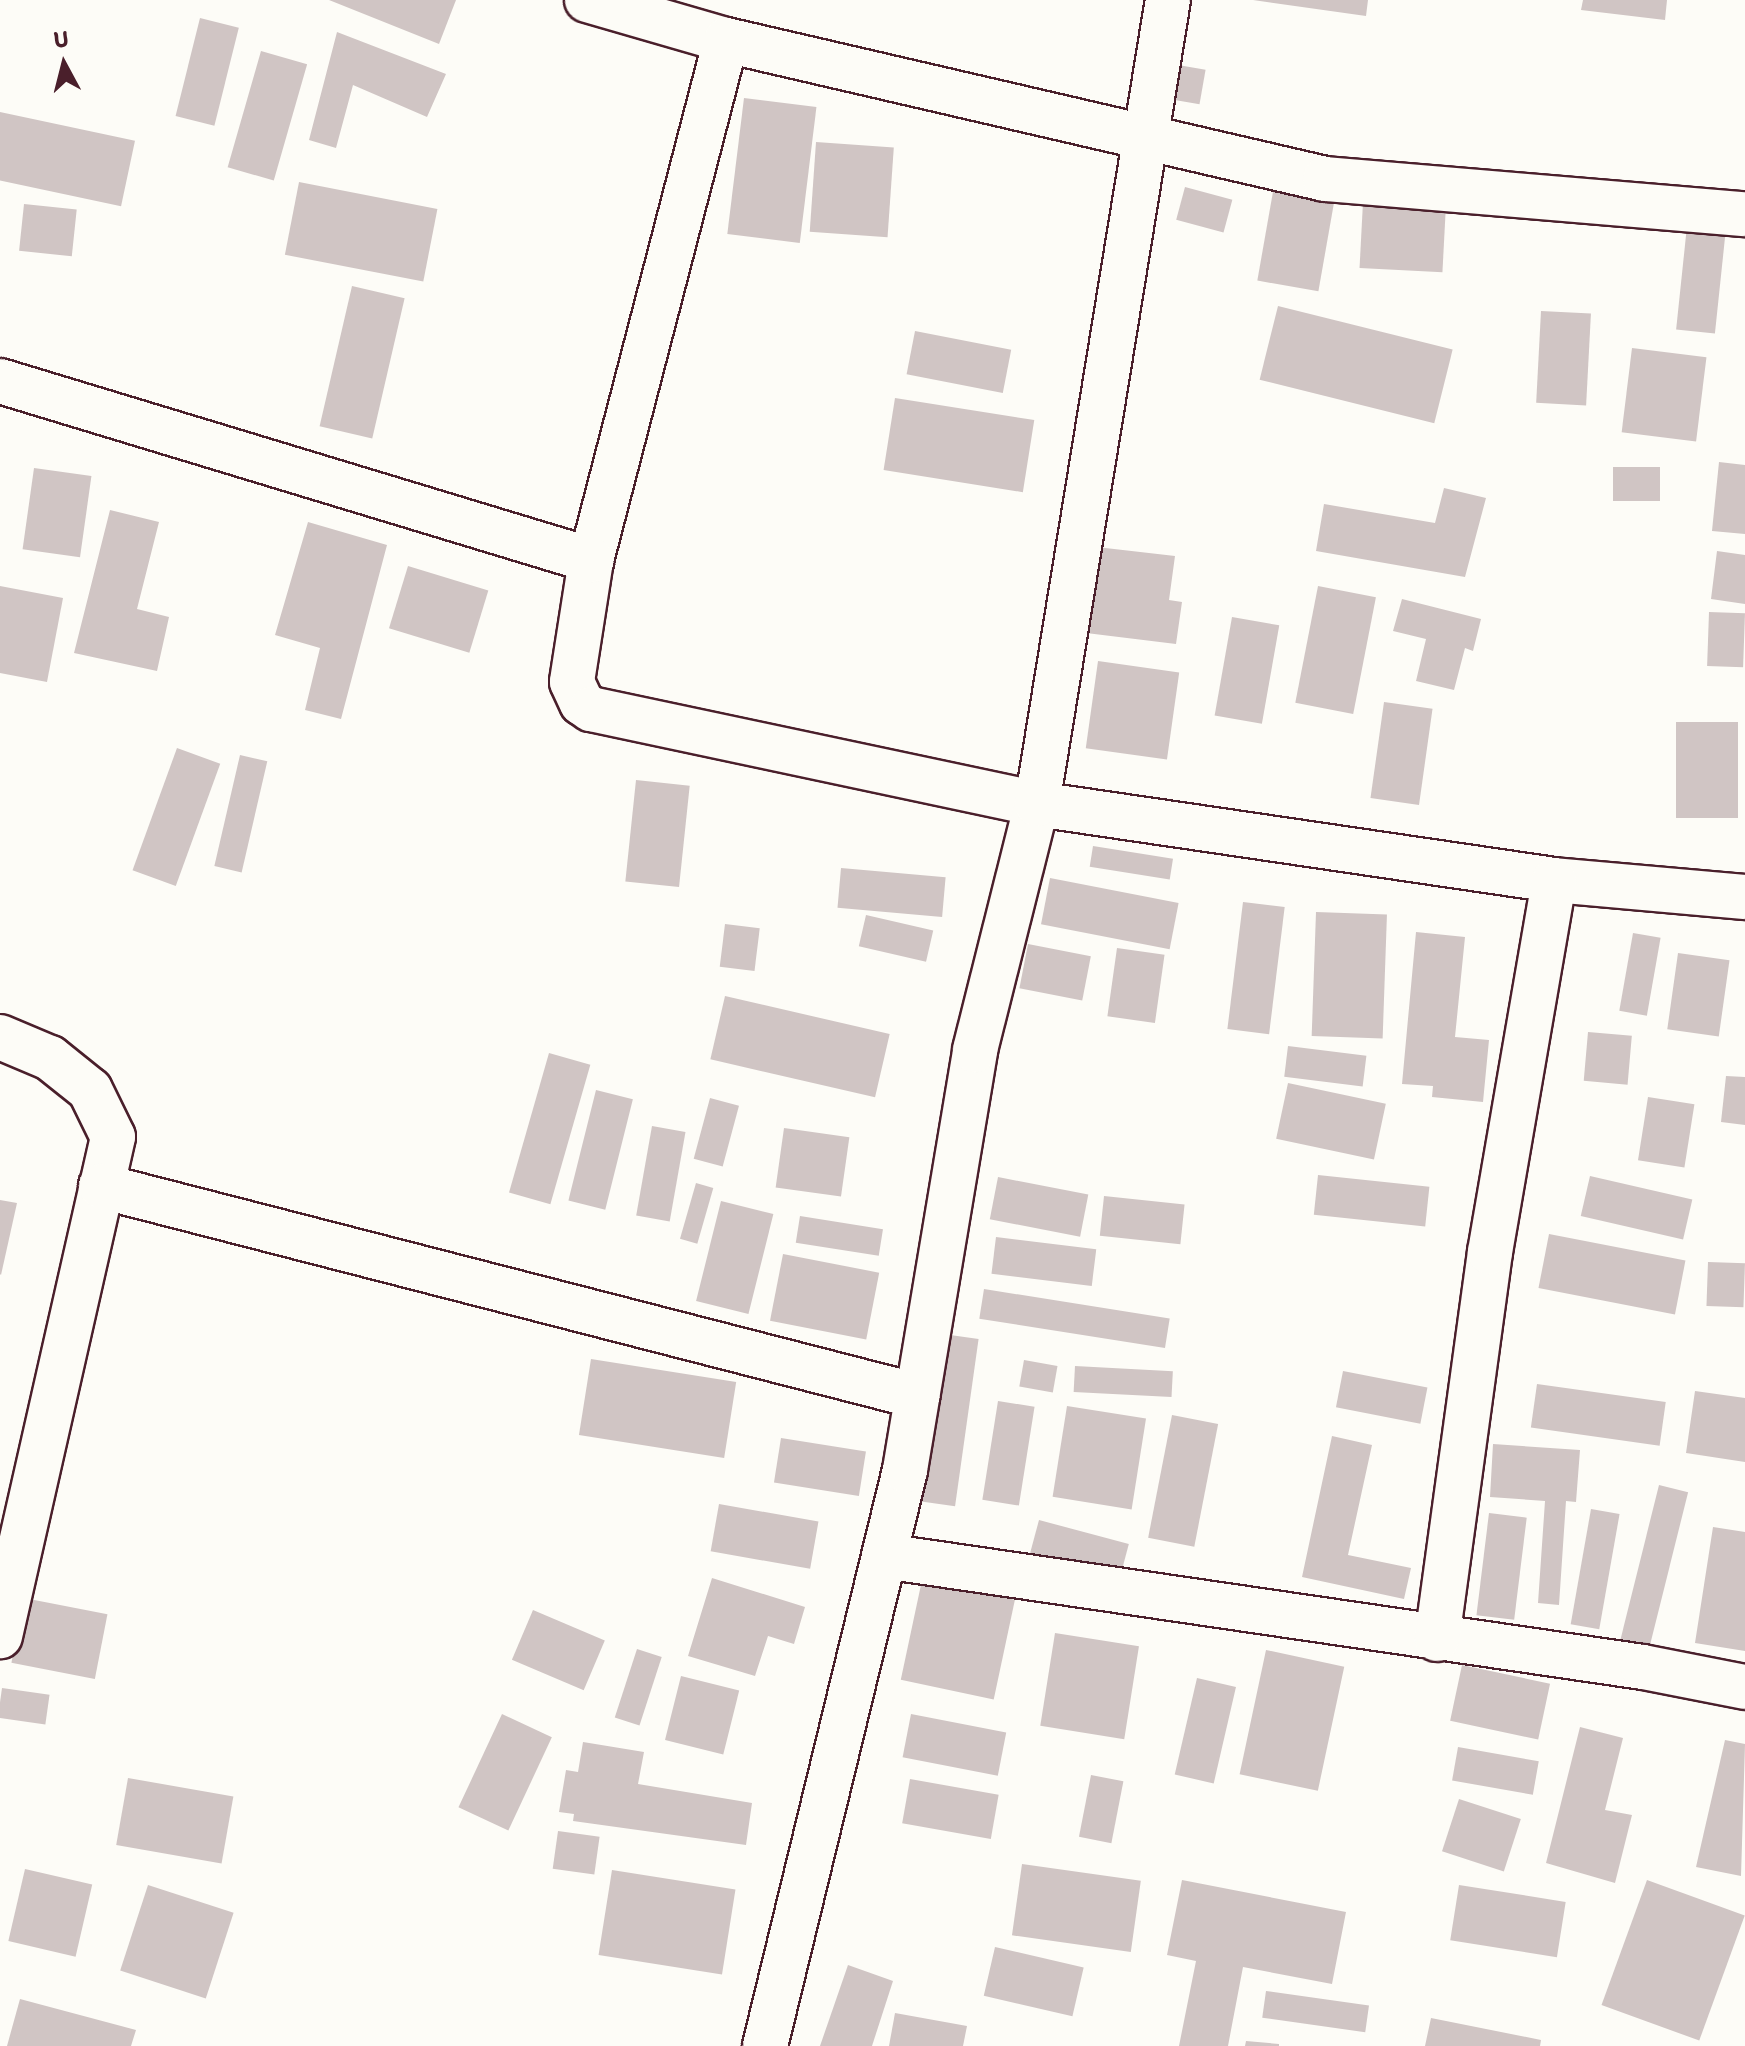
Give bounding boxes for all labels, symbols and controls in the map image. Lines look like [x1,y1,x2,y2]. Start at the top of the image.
north arrow [24,24,104,104]
text: U [52,24,70,55]

